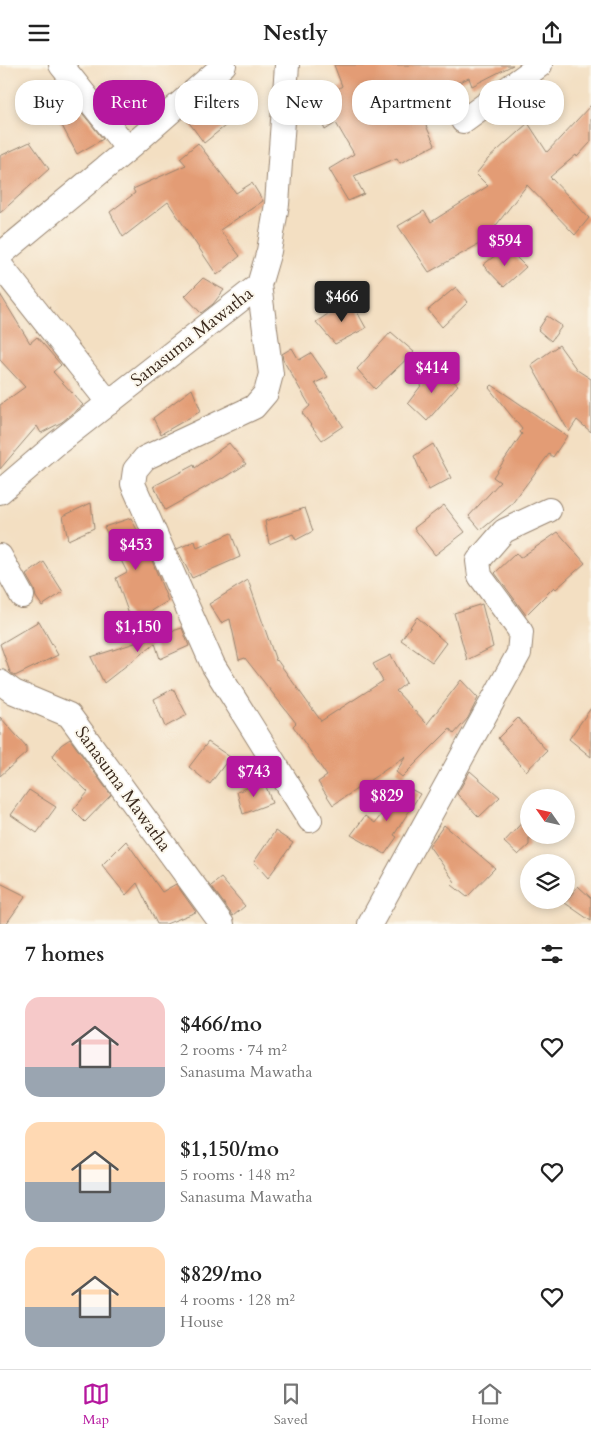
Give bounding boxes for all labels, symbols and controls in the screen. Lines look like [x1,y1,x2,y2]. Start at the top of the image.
text: Nestly [263,18,328,48]
icon: menu [25,19,53,47]
icon: share [538,19,566,47]
chip: Buy [15,80,83,125]
chip: Rent [93,80,165,125]
chip: Filters [175,80,258,125]
chip: New [268,80,342,125]
chip: Apartment [352,80,469,125]
chip: House [479,80,564,125]
pin: $594 [475,225,535,267]
text: $594 [489,230,521,252]
street label: Sanasuma Mawatha [126,281,259,393]
pin: $466 [312,281,372,323]
text: $466 [326,286,358,308]
pin: $414 [402,351,462,394]
text: $414 [416,357,448,379]
pin: $453 [106,529,166,571]
text: $453 [120,534,152,556]
pin: $1,150 [97,611,179,653]
text: $1,150 [115,616,161,638]
street label: Sanasuma Mawatha [69,721,177,857]
pin: $743 [224,755,284,798]
text: $743 [238,761,270,783]
pin: $829 [357,779,417,822]
text: $829 [371,785,403,807]
north arrow [520,789,575,844]
map controls [520,789,575,909]
button: layers [520,854,575,909]
text: 7 homes [25,940,104,969]
icon: filters [538,940,566,968]
text: $466/mo [180,1010,262,1039]
icon: home [65,1017,125,1077]
icon: heart [538,1033,566,1061]
text: 2 rooms · 74 m² [180,1039,287,1061]
text: Sanasuma Mawatha [180,1061,312,1083]
text: $1,150/mo [180,1135,279,1164]
icon: home [65,1142,125,1202]
icon: heart [538,1158,566,1186]
text: 5 rooms · 148 m² [180,1164,295,1186]
text: Sanasuma Mawatha [180,1186,312,1208]
text: $829/mo [180,1260,262,1289]
icon: home [65,1267,125,1327]
icon: heart [538,1283,566,1311]
text: 4 rooms · 128 m² [180,1289,295,1311]
text: House [180,1311,223,1333]
tab: Map [82,1380,110,1429]
tab: Saved [274,1380,308,1429]
tab: Home [472,1380,509,1429]

